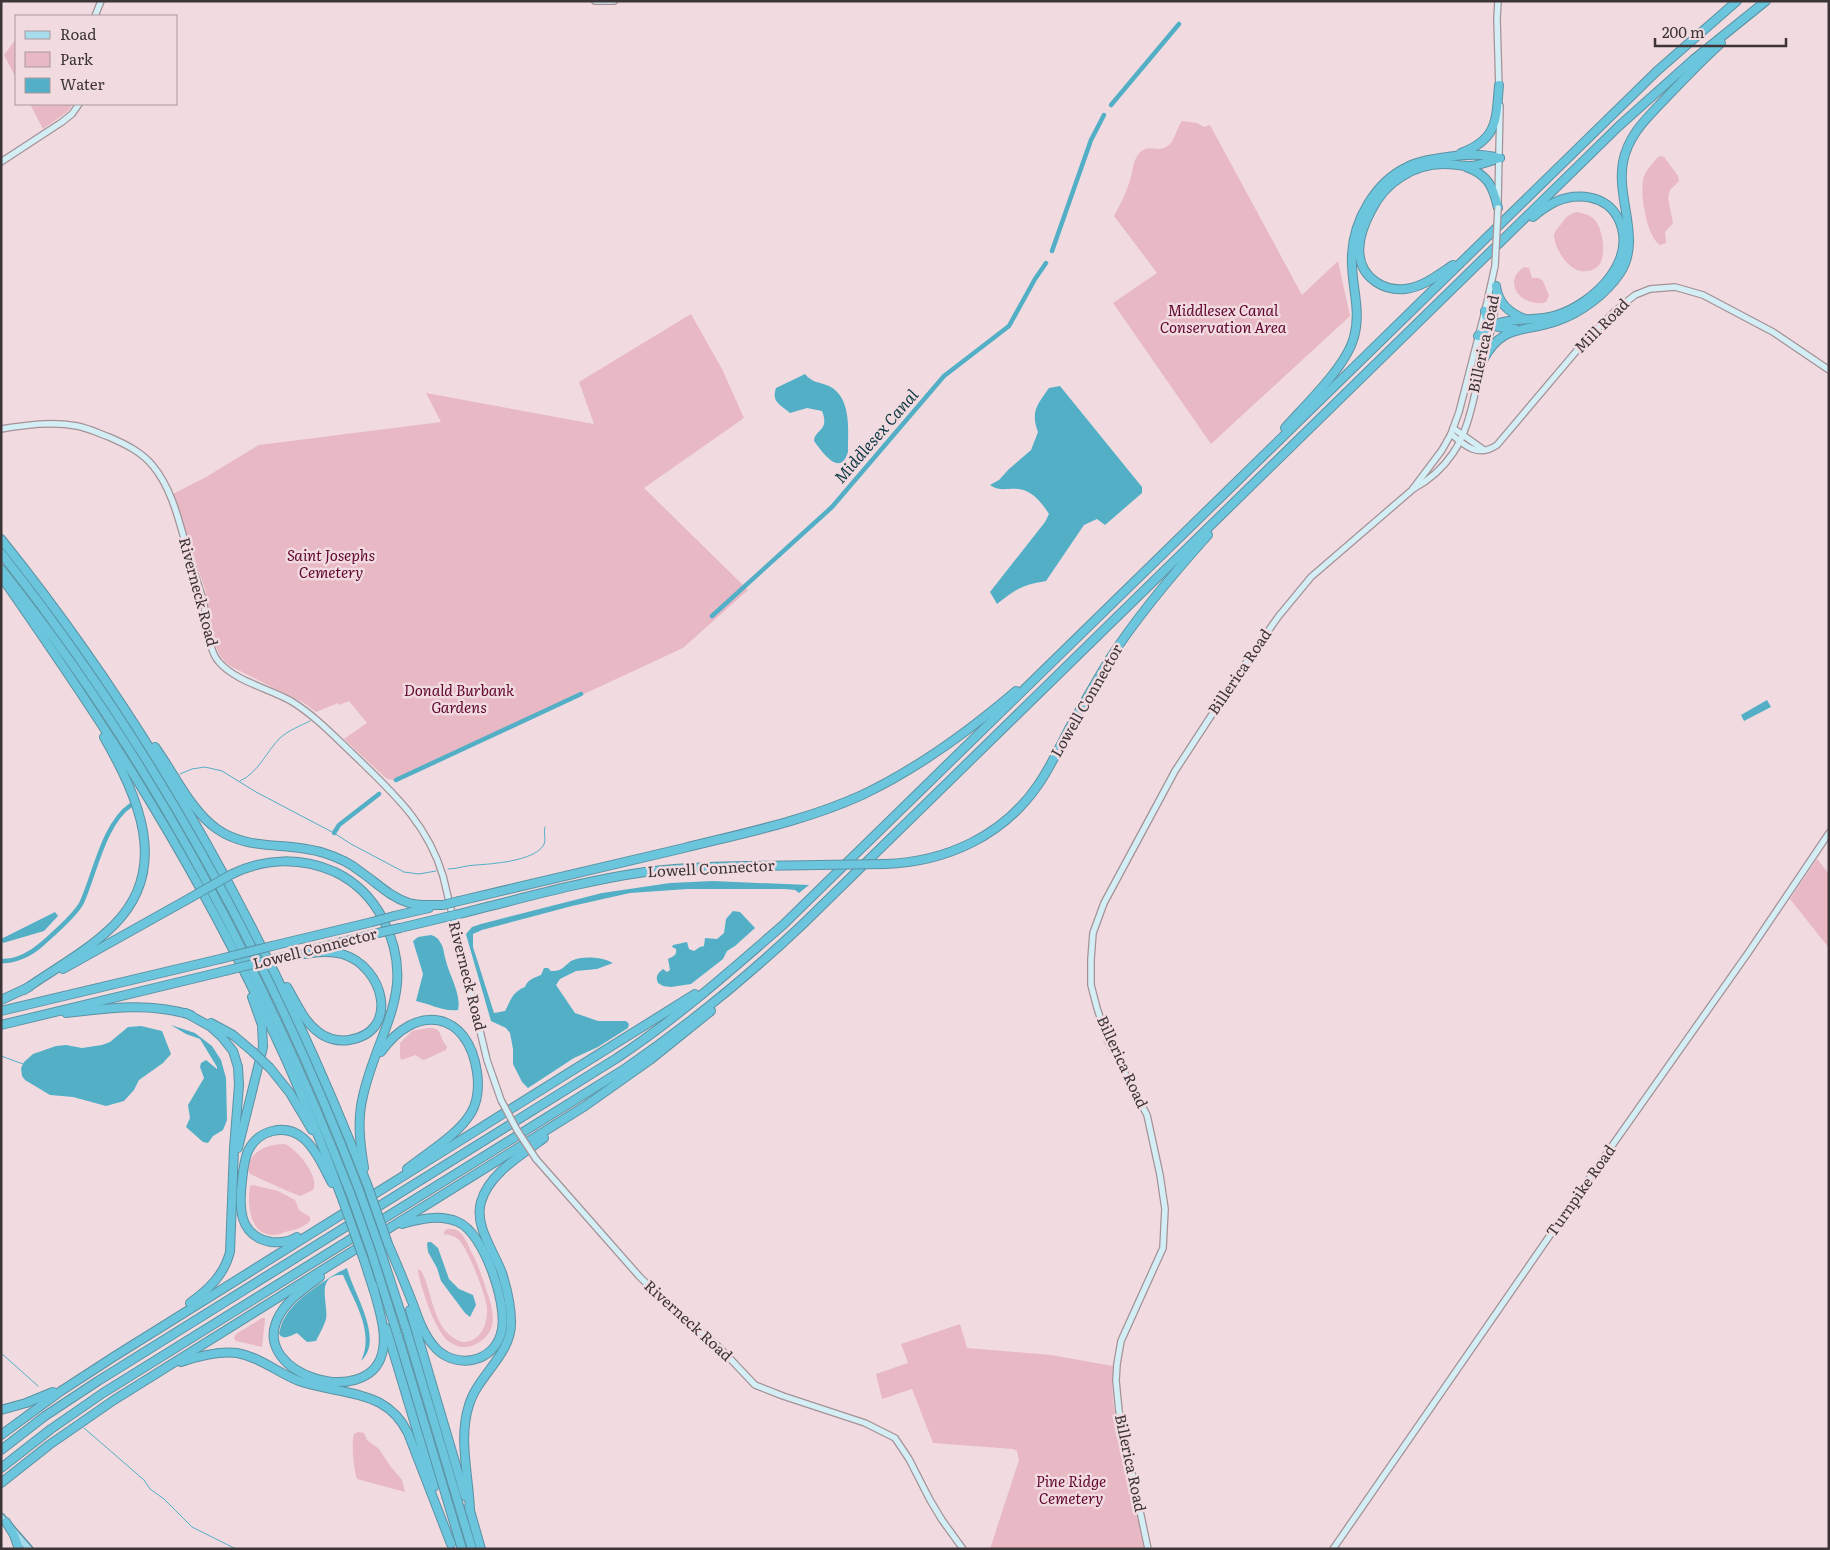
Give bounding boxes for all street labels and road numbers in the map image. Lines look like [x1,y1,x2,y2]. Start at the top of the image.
street label: Mill Road [1568,292,1634,358]
street label: Billerica Road [1461,293,1504,395]
street label: Riverneck Road [174,534,225,649]
street label: Billerica Road [1201,623,1276,719]
street label: Lowell Connector [1044,639,1127,761]
street label: Lowell Connector [647,853,775,882]
street label: Riverneck Road [444,918,493,1033]
street label: Lowell Connector [250,921,379,974]
street label: Billerica Road [1092,1011,1155,1111]
street label: Turnpike Road [1539,1139,1620,1241]
street label: Riverneck Road [640,1274,738,1366]
street label: Billerica Road [1110,1412,1153,1514]

